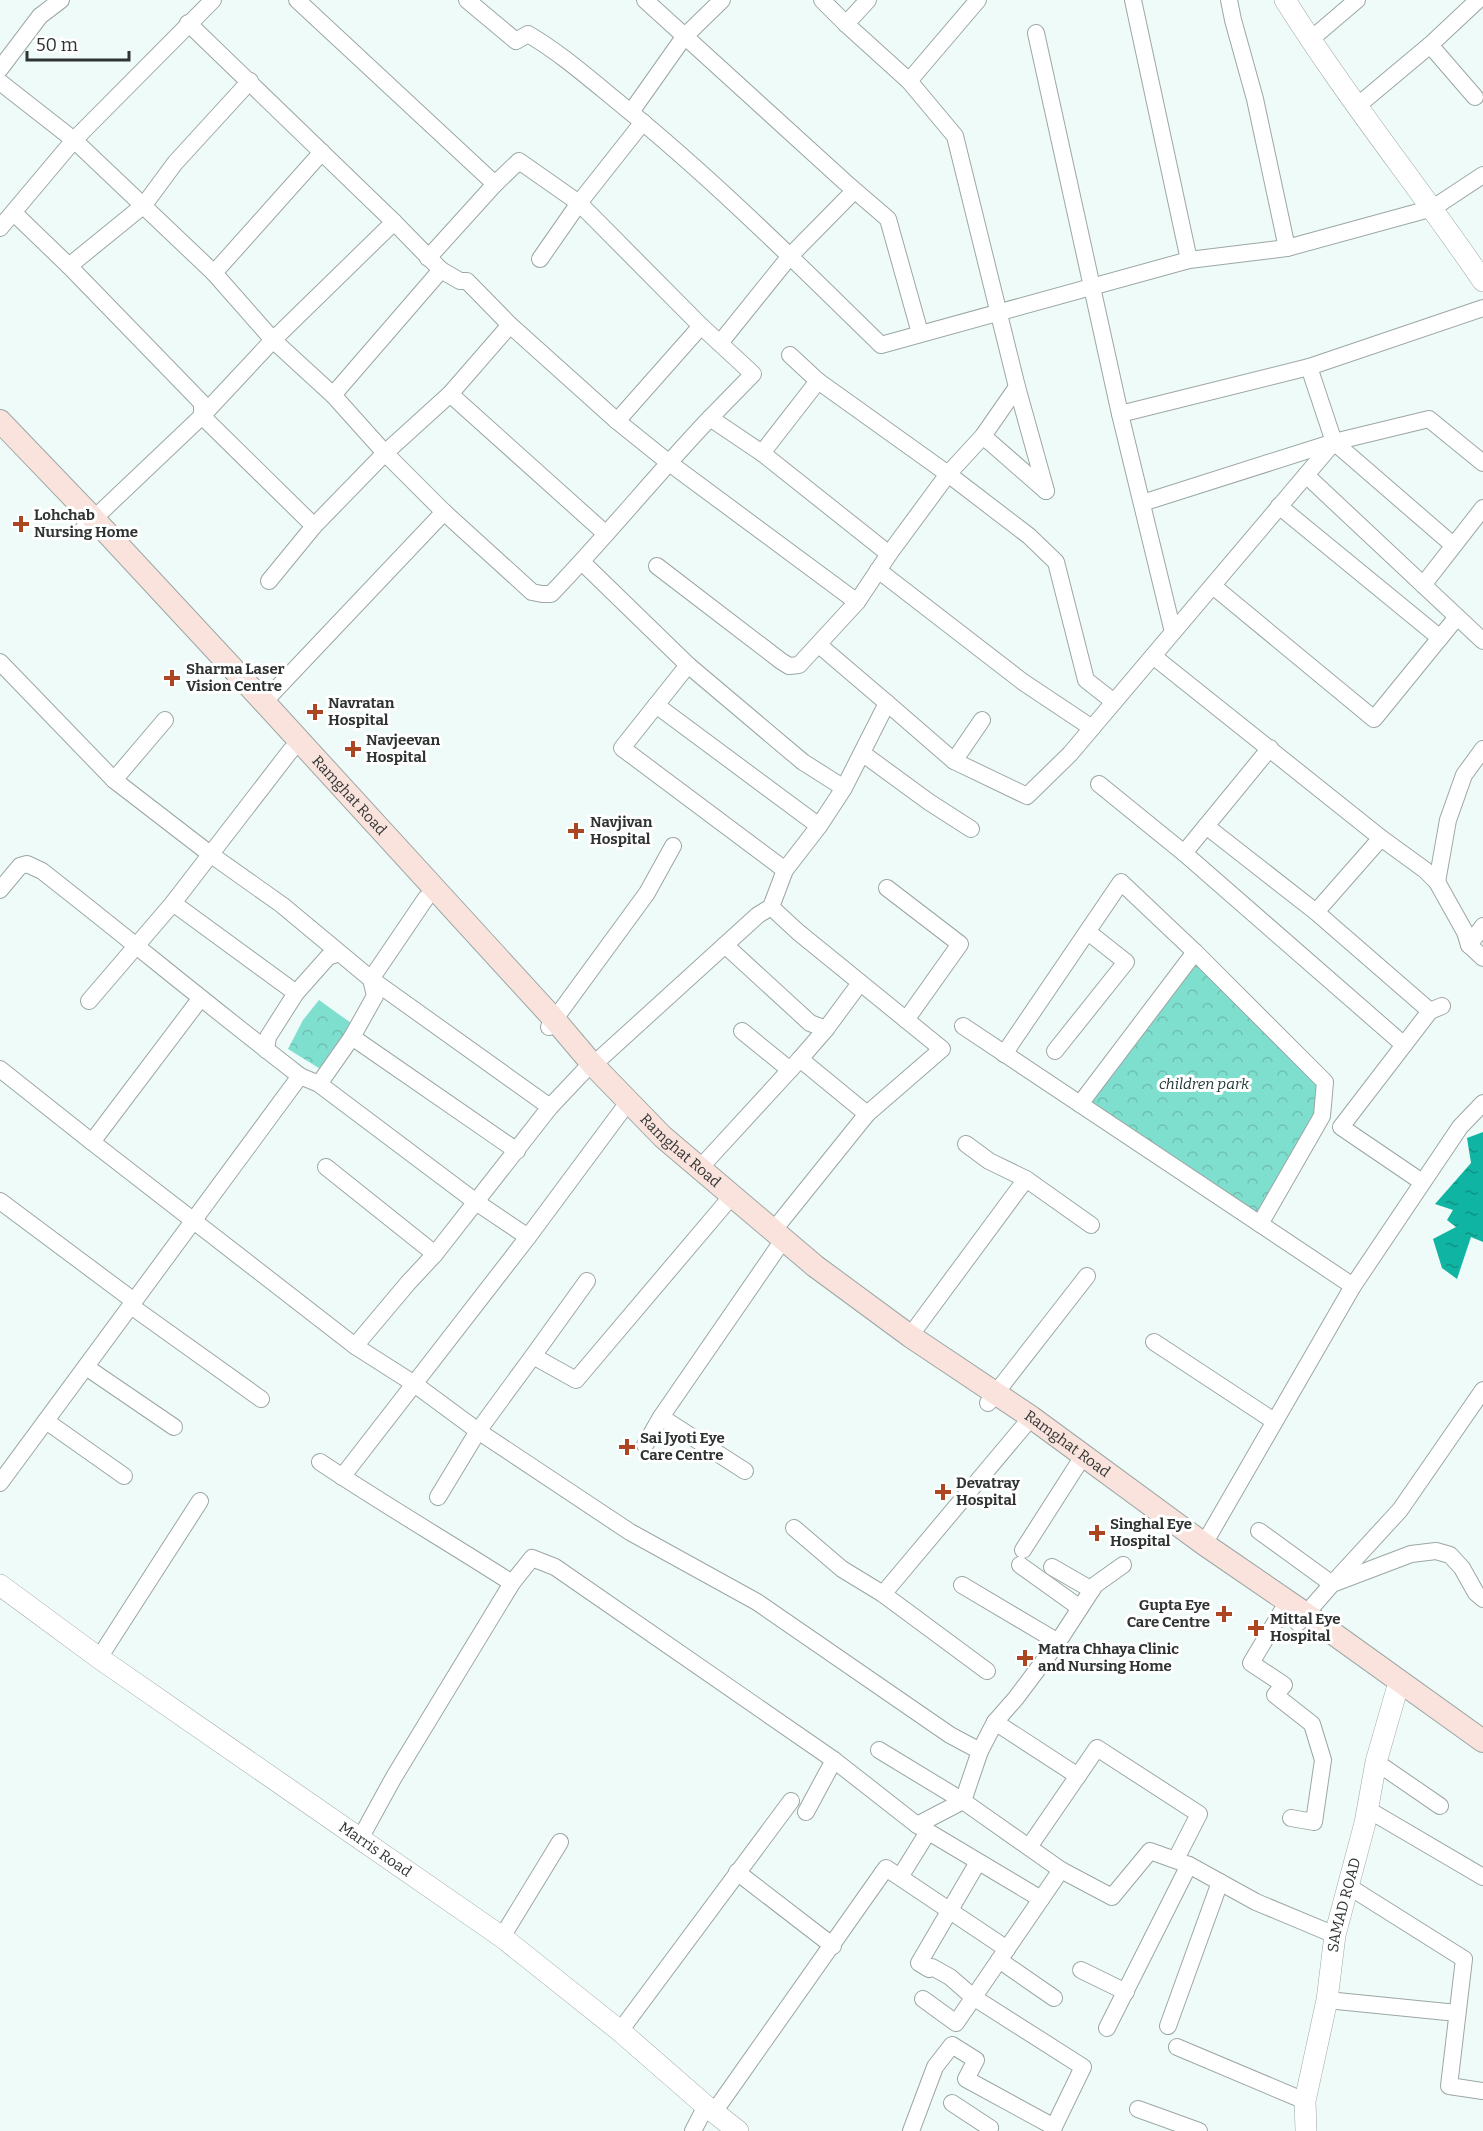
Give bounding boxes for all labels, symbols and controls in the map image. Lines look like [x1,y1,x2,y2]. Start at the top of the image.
scale bar [27,24,129,62]
text: 50 m [36,34,78,56]
place label: Lohchab Nursing Home [34,506,138,541]
marker: Lohchab Nursing Home [12,515,30,533]
place label: Sharma Laser Vision Centre [186,660,285,695]
marker: Sharma Laser Vision Centre [163,669,181,687]
place label: Navratan Hospital [328,694,395,729]
marker: Navratan Hospital [306,703,324,721]
place label: Navjeevan Hospital [366,731,440,766]
marker: Navjeevan Hospital [344,740,362,758]
street label: Ramghat Road [308,752,390,839]
place label: Navjivan Hospital [590,813,653,848]
marker: Navjivan Hospital [567,822,585,840]
park label: children park [1159,1075,1250,1093]
street label: Ramghat Road [636,1110,724,1191]
street label: Ramghat Road [1021,1406,1114,1481]
place label: Sai Jyoti Eye Care Centre [640,1429,725,1464]
marker: Sai Jyoti Eye Care Centre [618,1438,636,1456]
place label: Devatray Hospital [956,1474,1020,1509]
marker: Devatray Hospital [934,1483,952,1501]
place label: Singhal Eye Hospital [1110,1515,1192,1550]
marker: Singhal Eye Hospital [1088,1524,1106,1542]
place label: Gupta Eye Care Centre [1127,1596,1210,1631]
marker: Gupta Eye Care Centre [1215,1605,1233,1623]
place label: Mittal Eye Hospital [1270,1610,1340,1645]
marker: Mittal Eye Hospital [1247,1619,1265,1637]
place label: Matra Chhaya Clinic and Nursing Home [1038,1640,1179,1675]
marker: Matra Chhaya Clinic and Nursing Home [1016,1649,1034,1667]
street label: Marris Road [336,1818,415,1881]
street label: SAMAD ROAD [1324,1856,1364,1953]

